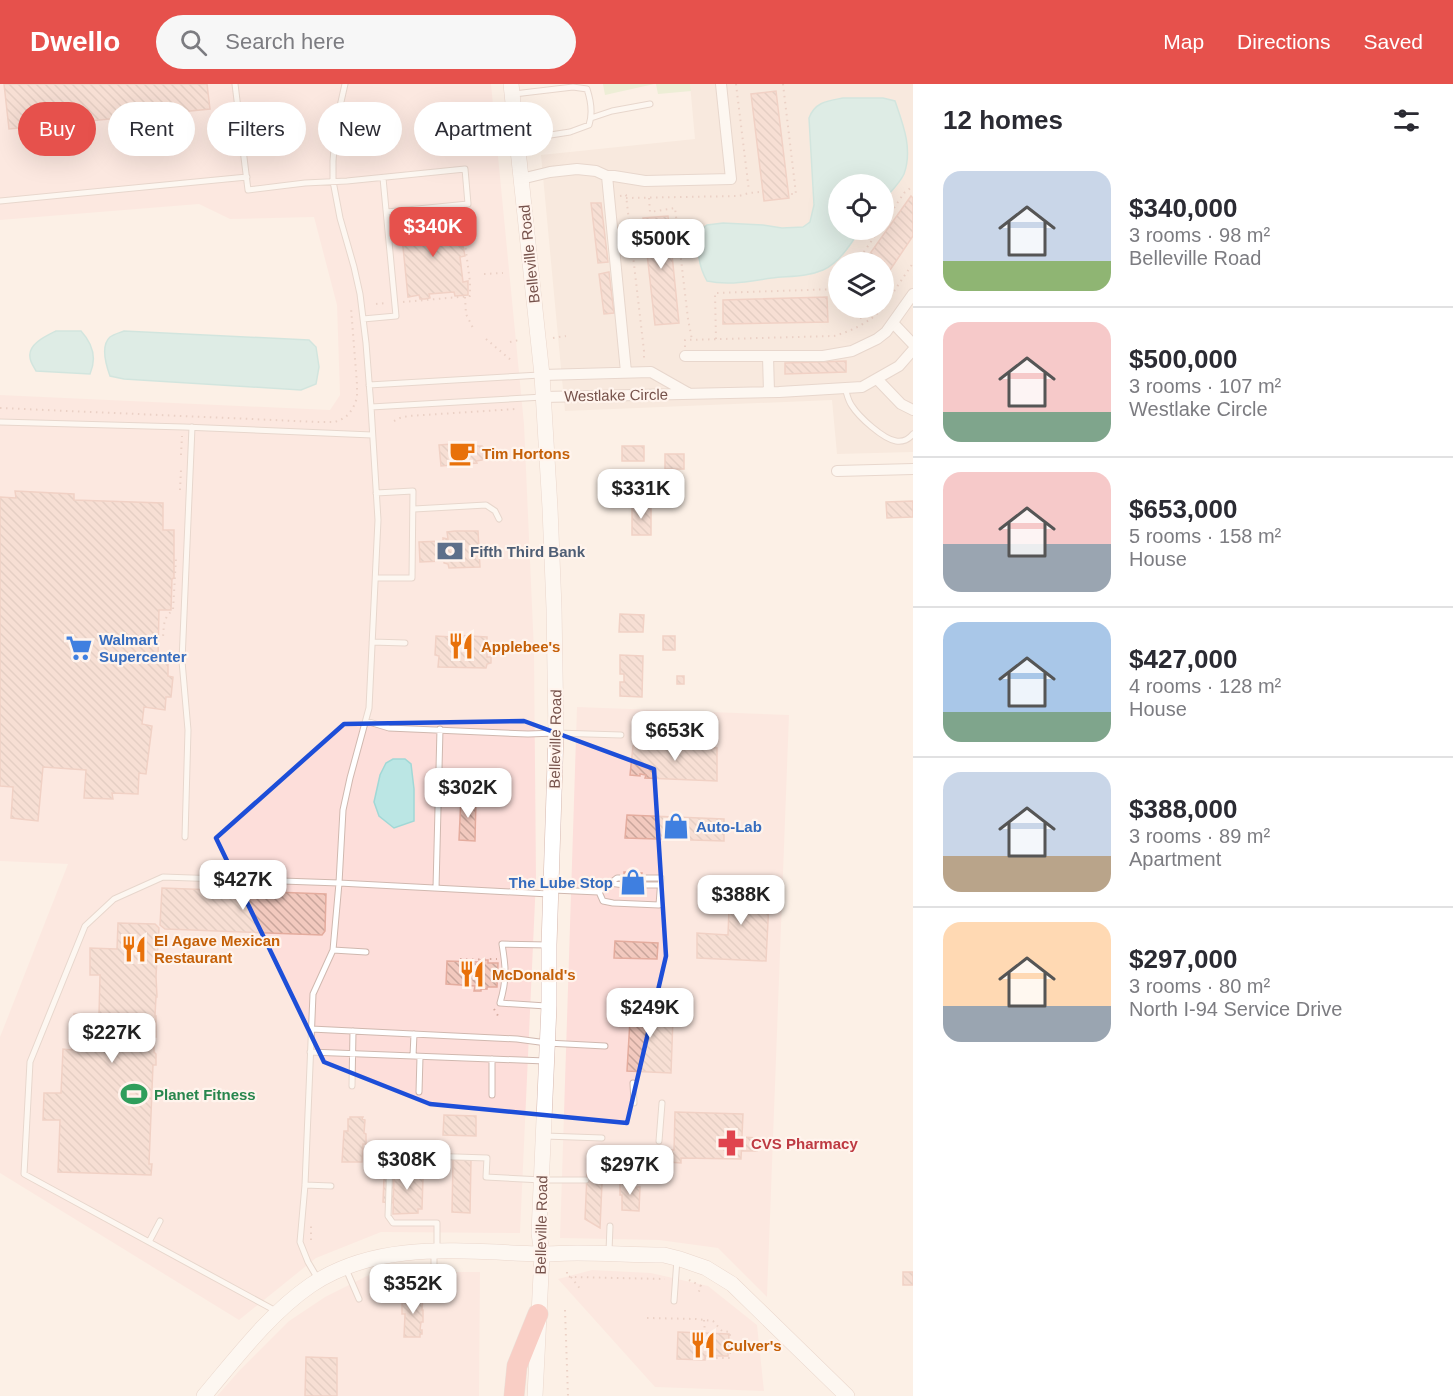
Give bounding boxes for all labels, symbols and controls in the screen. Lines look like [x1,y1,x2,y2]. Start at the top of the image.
search box [156,15,576,69]
text: Dwello [30,26,120,57]
icon: search [177,26,210,59]
text: Search here [225,29,345,54]
text: Map [1163,30,1204,53]
text: Directions [1237,30,1330,53]
text: Saved [1363,30,1423,53]
chip: Buy [18,102,96,156]
chip: Rent [108,102,195,156]
chip: Filters [207,102,306,156]
chip: New [318,102,402,156]
chip: Apartment [414,102,553,156]
icon: filters [1390,104,1423,137]
text: 12 homes [943,105,1063,135]
map controls [828,174,894,318]
button: locate [828,174,894,240]
text: $340,000 [1129,193,1237,223]
icon: home [991,195,1063,267]
street label: Belleville Road [515,204,543,304]
pin: $340K [391,207,475,258]
text: $340K [404,215,462,237]
pin: $500K [619,219,703,270]
text: 3 rooms · 98 m² [1129,224,1270,246]
text: $500K [632,227,690,249]
text: Belleville Road [1129,247,1261,269]
button: layers [828,252,894,318]
text: $500,000 [1129,344,1237,374]
icon: home [991,346,1063,418]
text: 3 rooms · 107 m² [1129,375,1281,397]
street label: Westlake Circle [564,386,668,404]
text: Westlake Circle [1129,398,1268,420]
cafe icon: Tim Hortons [447,438,477,468]
place label: Tim Hortons [482,445,570,462]
pin: $331K [599,469,683,520]
text: $331K [612,477,670,499]
text: $653,000 [1129,494,1237,524]
icon: home [991,496,1063,568]
text: 5 rooms · 158 m² [1129,525,1281,547]
bank icon: Fifth Third Bank [435,536,465,566]
place label: Fifth Third Bank [470,543,586,560]
text: House [1129,548,1187,570]
place label: Walmart Supercenter [99,631,187,665]
restaurant icon: Applebee's [446,631,476,661]
supermarket icon: Walmart Supercenter [64,633,94,663]
place label: Applebee's [481,638,560,655]
text: $427,000 [1129,644,1237,674]
icon: home [991,646,1063,718]
text: 4 rooms · 128 m² [1129,675,1281,697]
street label: Belleville Road [546,689,564,789]
text: House [1129,698,1187,720]
pin: $653K [633,711,717,762]
text: $653K [646,719,704,741]
pin: $302K [426,768,510,819]
text: $302K [439,776,497,798]
text: $388,000 [1129,794,1237,824]
icon: home [991,796,1063,868]
shop icon: Auto-Lab [661,811,691,841]
place label: Auto-Lab [696,818,762,835]
text: 3 rooms · 89 m² [1129,825,1270,847]
text: Apartment [1129,848,1221,870]
pin: $427K [201,860,285,911]
shop icon: The Lube Stop [618,867,648,897]
text: $427K [214,868,272,890]
place label: The Lube Stop [509,874,613,891]
pin: $388K [699,875,783,926]
text: $388K [712,883,770,905]
place label: El Agave Mexican Restaurant [154,932,280,966]
restaurant icon: El Agave Mexican Restaurant [119,934,149,964]
text: $297,000 [1129,944,1237,974]
icon: home [991,946,1063,1018]
restaurant icon: McDonald's [457,959,487,989]
place label: McDonald's [492,966,576,983]
text: 3 rooms · 80 m² [1129,975,1270,997]
pin: $249K [608,988,692,1039]
text: $249K [621,996,679,1018]
text: North I-94 Service Drive [1129,998,1342,1020]
pin: $227K [70,1013,154,1064]
text: $227K [83,1021,141,1043]
sports icon: Planet Fitness [119,1079,149,1109]
place label: Planet Fitness [154,1086,256,1103]
pharmacy icon: CVS Pharmacy [716,1128,746,1158]
place label: CVS Pharmacy [751,1135,858,1152]
pin: $308K [365,1140,449,1191]
pin: $297K [588,1145,672,1196]
text: $308K [378,1148,436,1170]
text: $297K [601,1153,659,1175]
street label: Belleville Road [532,1175,550,1275]
pin: $352K [371,1264,455,1315]
text: $352K [384,1272,442,1294]
restaurant icon: Culver's [688,1330,718,1360]
place label: Culver's [723,1337,782,1354]

